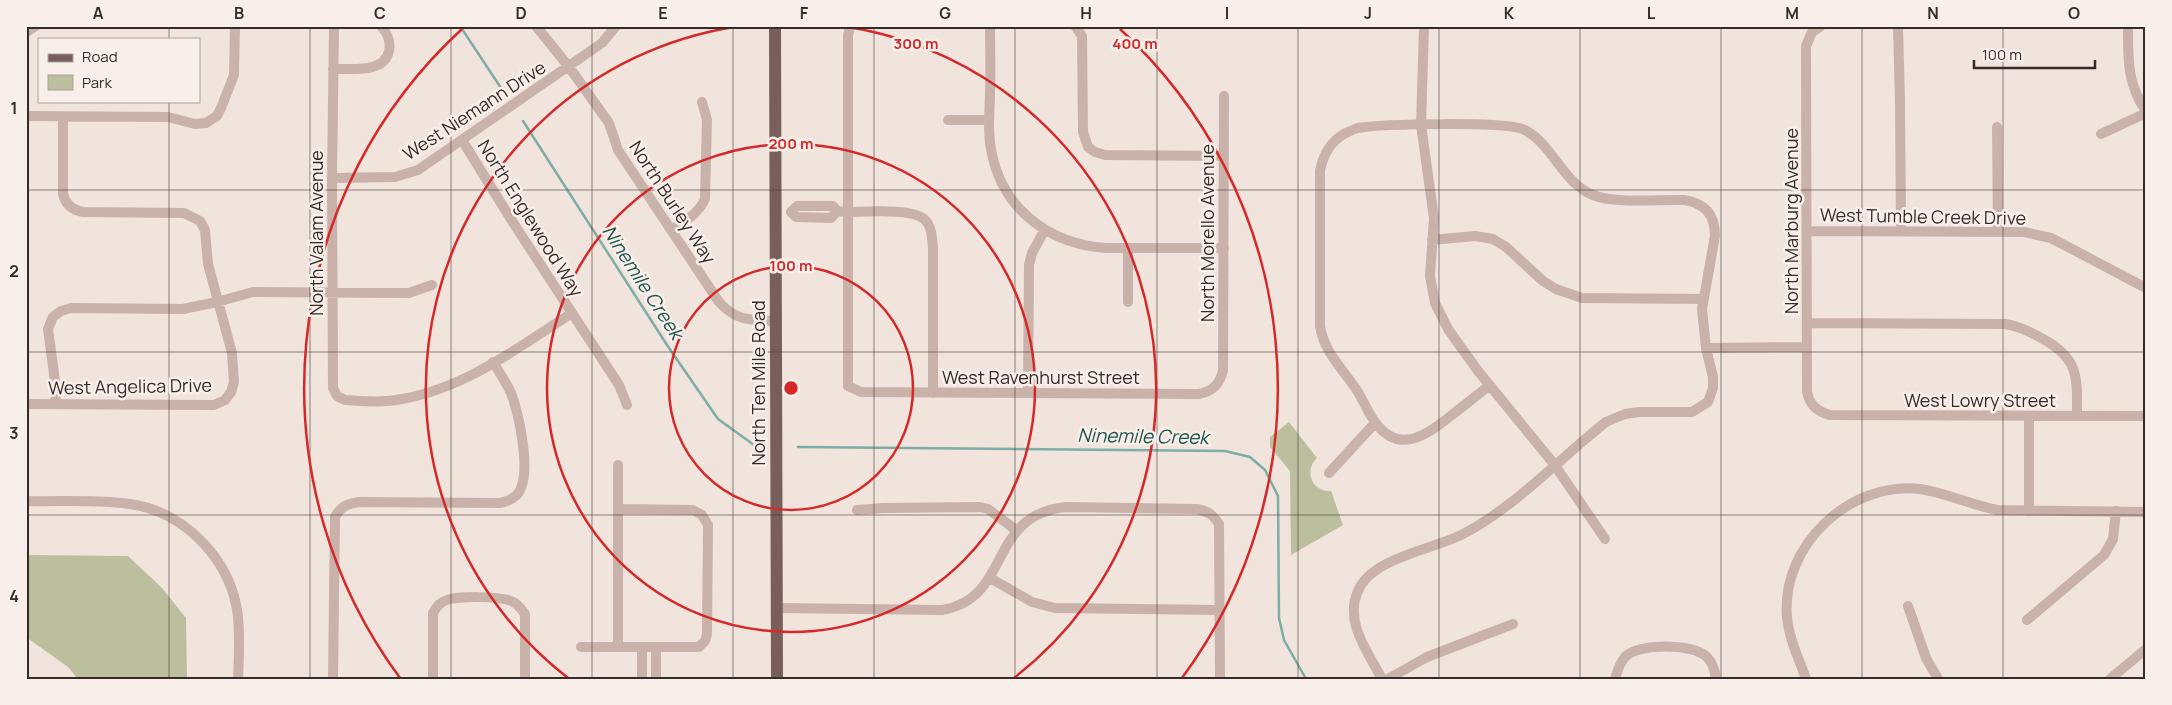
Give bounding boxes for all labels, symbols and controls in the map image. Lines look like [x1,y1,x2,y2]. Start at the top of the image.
text: A [93,2,104,24]
text: B [234,2,244,24]
text: C [374,2,386,24]
text: D [515,2,527,24]
text: E [658,2,668,24]
text: F [800,2,809,24]
text: G [939,2,951,24]
text: H [1080,2,1092,24]
text: I [1225,2,1229,24]
text: J [1364,2,1372,24]
text: K [1504,2,1515,24]
text: L [1647,2,1656,24]
text: M [1785,2,1799,24]
text: N [1927,2,1939,24]
text: O [2068,2,2080,24]
text: 300 m [894,33,938,54]
text: 400 m [1112,33,1158,54]
legend [38,38,200,102]
scale bar [1974,38,2096,70]
text: 100 m [1982,44,2022,65]
text: Road [82,46,118,67]
street label: West Niemann Drive [398,55,550,165]
text: Park [82,72,112,93]
text: 1 [10,97,18,119]
street label: North Marburg Avenue [1779,128,1803,314]
text: 200 m [768,133,814,154]
street label: North Englewood Way [473,135,589,302]
street label: North Burley Way [624,136,722,268]
street label: North Morello Avenue [1195,144,1219,322]
street label: North Valam Avenue [304,150,328,316]
street label: West Tumble Creek Drive [1820,202,2026,230]
water label: Ninemile Creek [596,220,691,346]
text: 100 m [770,255,812,276]
text: 2 [9,260,19,282]
street label: North Ten Mile Road [746,300,770,466]
street label: West Ravenhurst Street [942,365,1140,389]
street label: West Angelica Drive [48,373,212,399]
centre of rings [782,379,800,397]
street label: West Lowry Street [1904,388,2056,412]
text: 3 [9,422,19,444]
water label: Ninemile Creek [1077,422,1211,450]
text: 4 [9,585,19,607]

